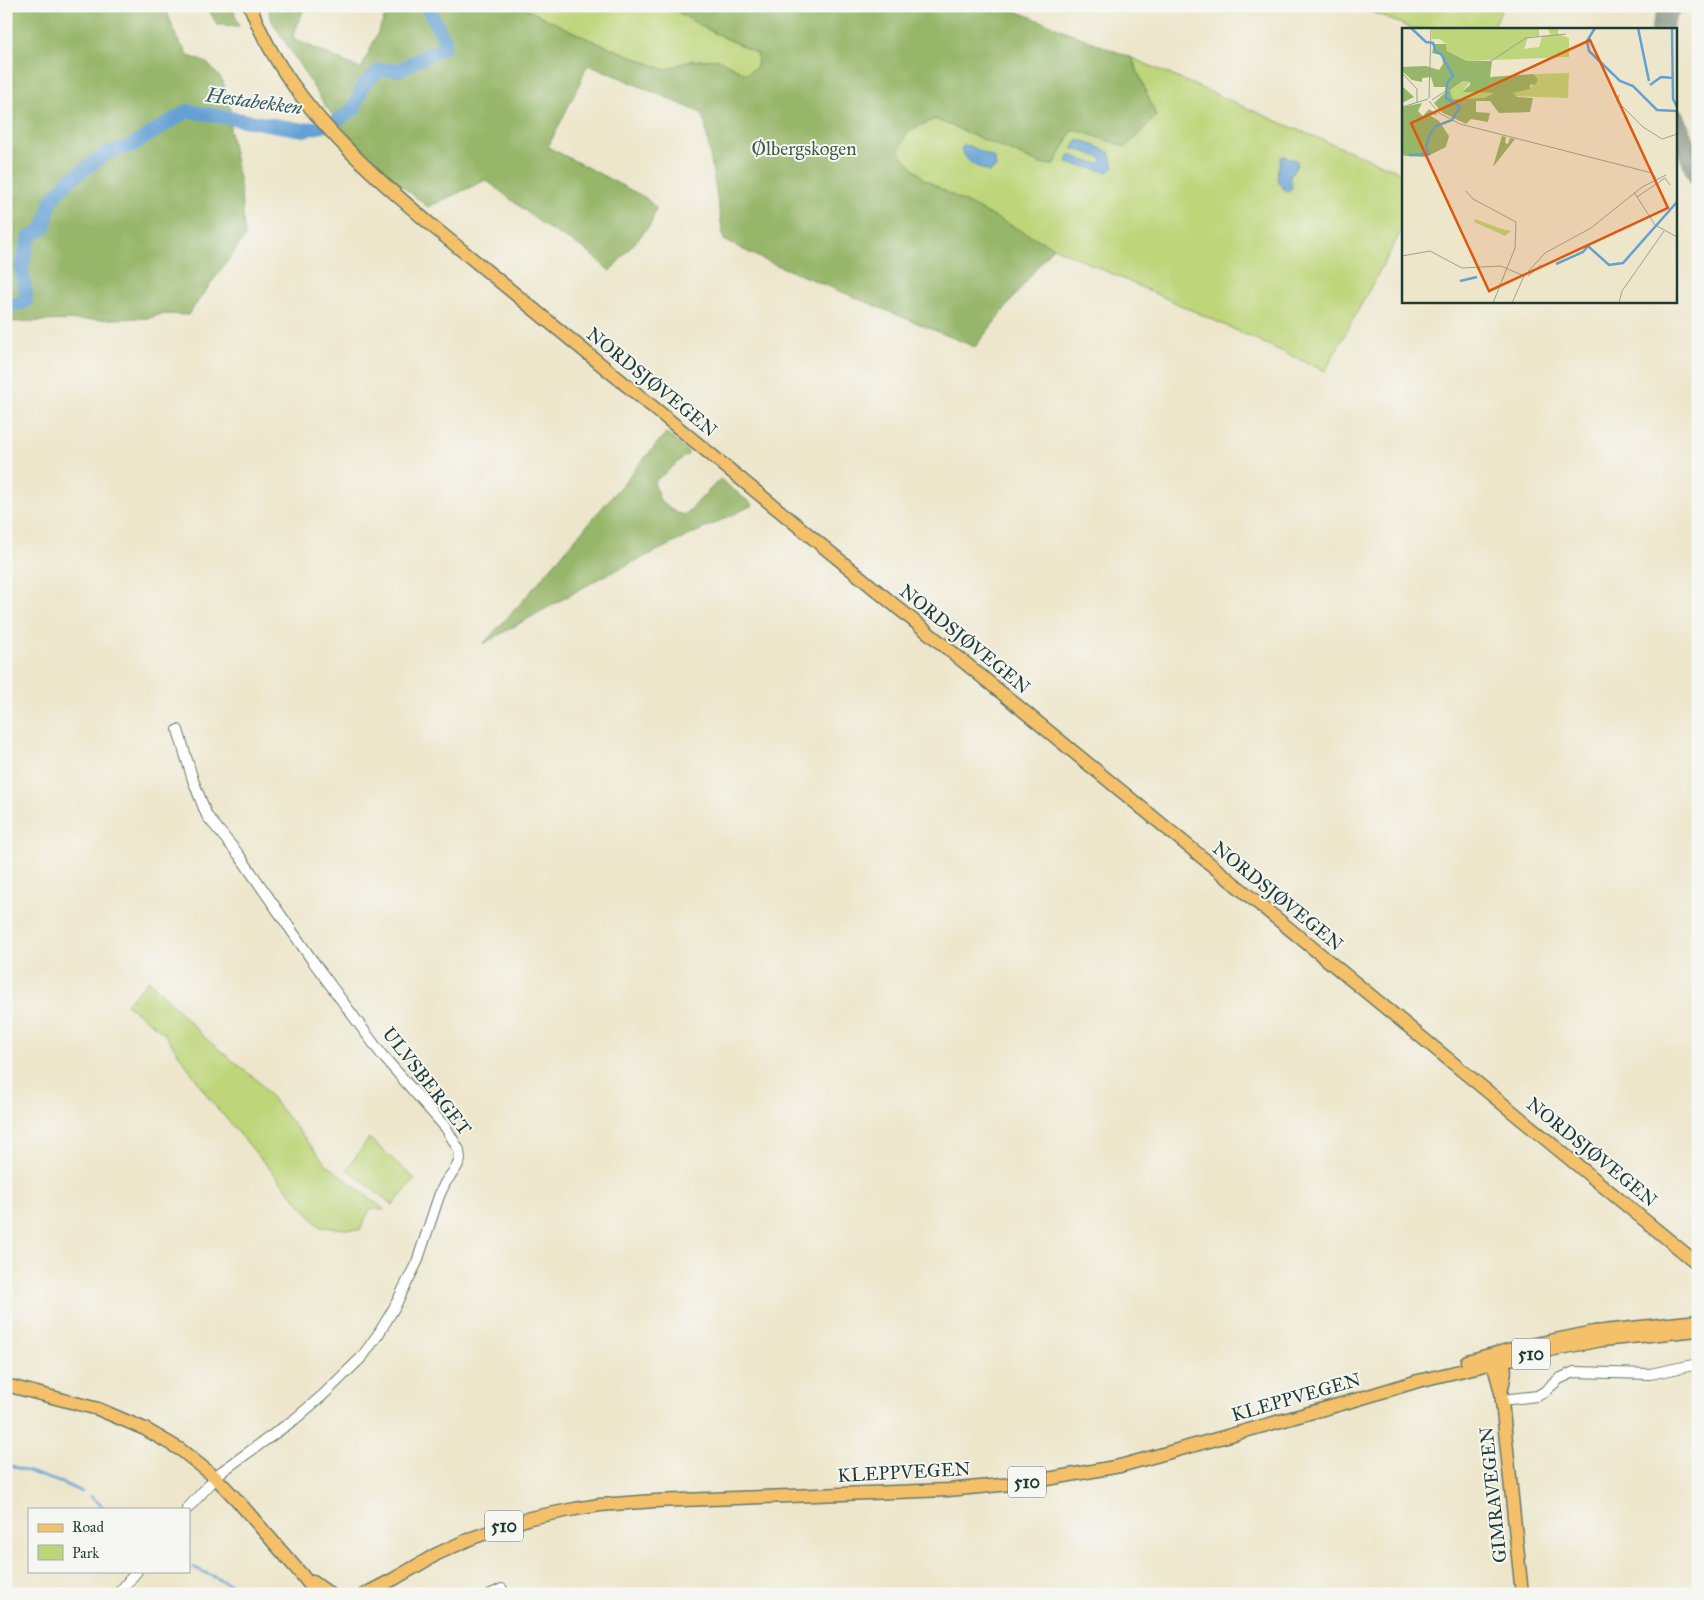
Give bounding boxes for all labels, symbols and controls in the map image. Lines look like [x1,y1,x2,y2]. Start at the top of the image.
inset map [1402,28,1676,302]
water label: Hestabekken [203,82,305,120]
park label: Ølbergskogen [751,137,857,161]
street label: NORDSJØVEGEN [581,322,722,442]
street label: NORDSJØVEGEN [894,579,1035,699]
street label: NORDSJØVEGEN [1207,836,1348,956]
street label: ULVSBERGET [378,1022,476,1140]
street label: NORDSJØVEGEN [1521,1092,1662,1212]
road number: 510 [1512,1338,1550,1370]
street label: KLEPPVEGEN [1229,1368,1363,1426]
street label: GIMRAVEGEN [1474,1426,1512,1564]
street label: KLEPPVEGEN [837,1457,971,1487]
road number: 510 [1008,1466,1046,1498]
legend [28,1508,190,1572]
road number: 510 [485,1510,523,1542]
text: Road [72,1518,104,1536]
text: Park [72,1544,99,1562]

